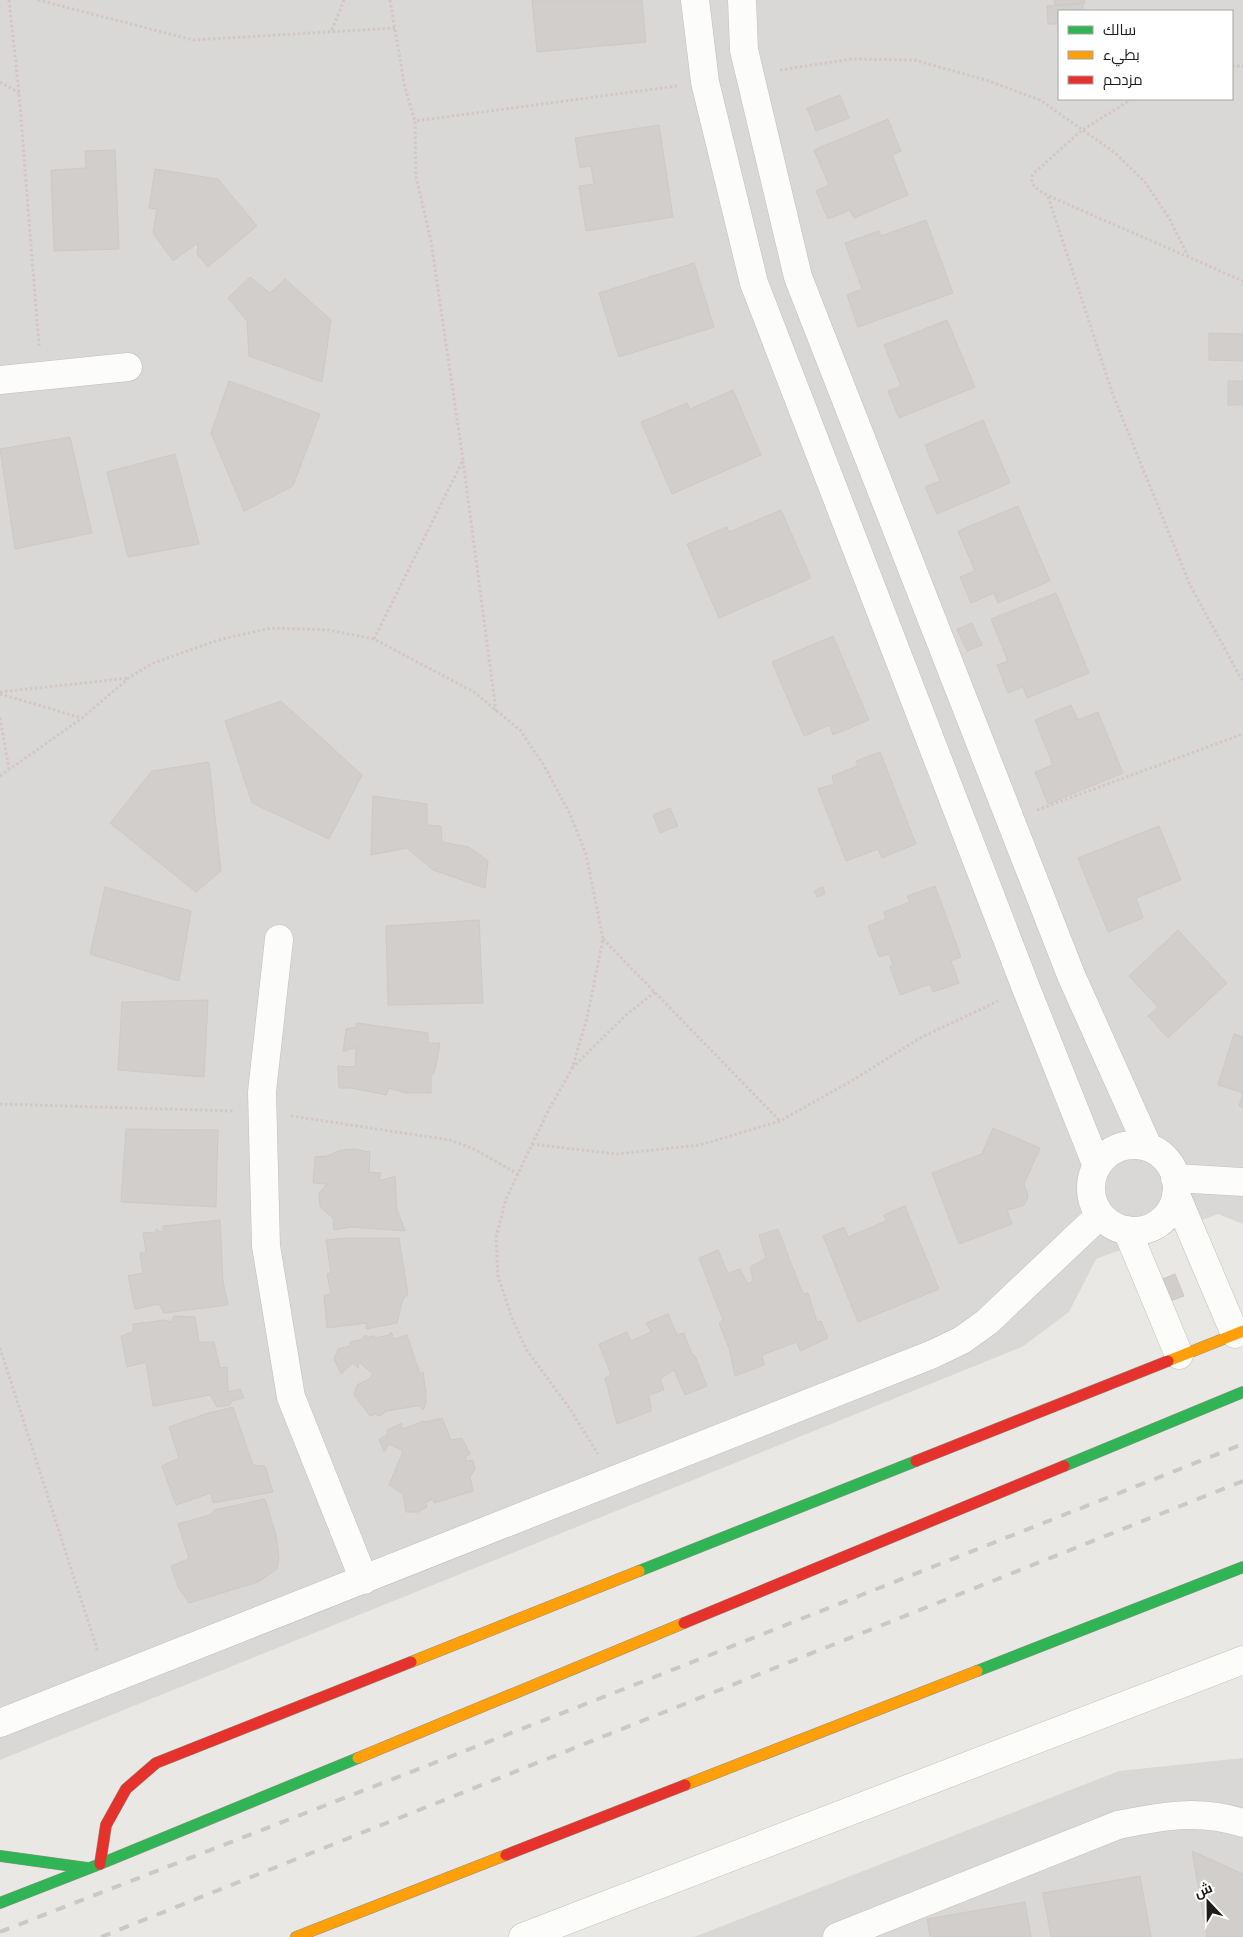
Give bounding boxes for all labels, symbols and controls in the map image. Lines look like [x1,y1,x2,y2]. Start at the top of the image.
legend [1058,10,1233,100]
text: سالك [1103,20,1136,41]
text: بطيء [1103,45,1140,67]
text: مزدحم [1103,70,1143,91]
north arrow [1183,1877,1233,1927]
text: ش [1191,1878,1216,1904]

